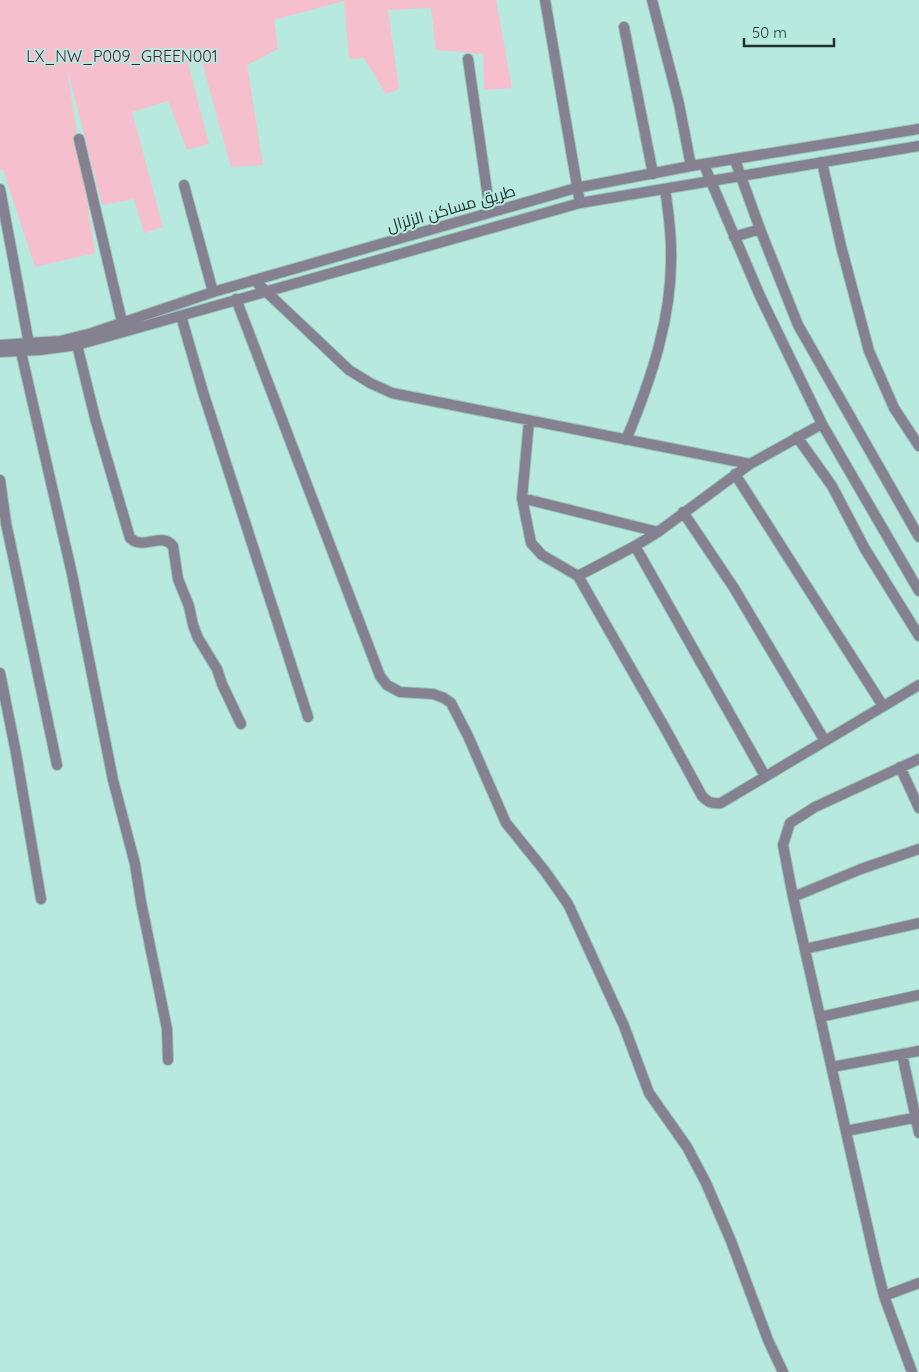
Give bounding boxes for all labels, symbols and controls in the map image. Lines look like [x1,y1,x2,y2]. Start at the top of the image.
scale bar [744,15,834,47]
text: 50 m [752,23,787,42]
park label: LX_NW_P009_GREEN001 [26,46,218,66]
street label: طريق مساكن الزلزال [384,180,518,237]

